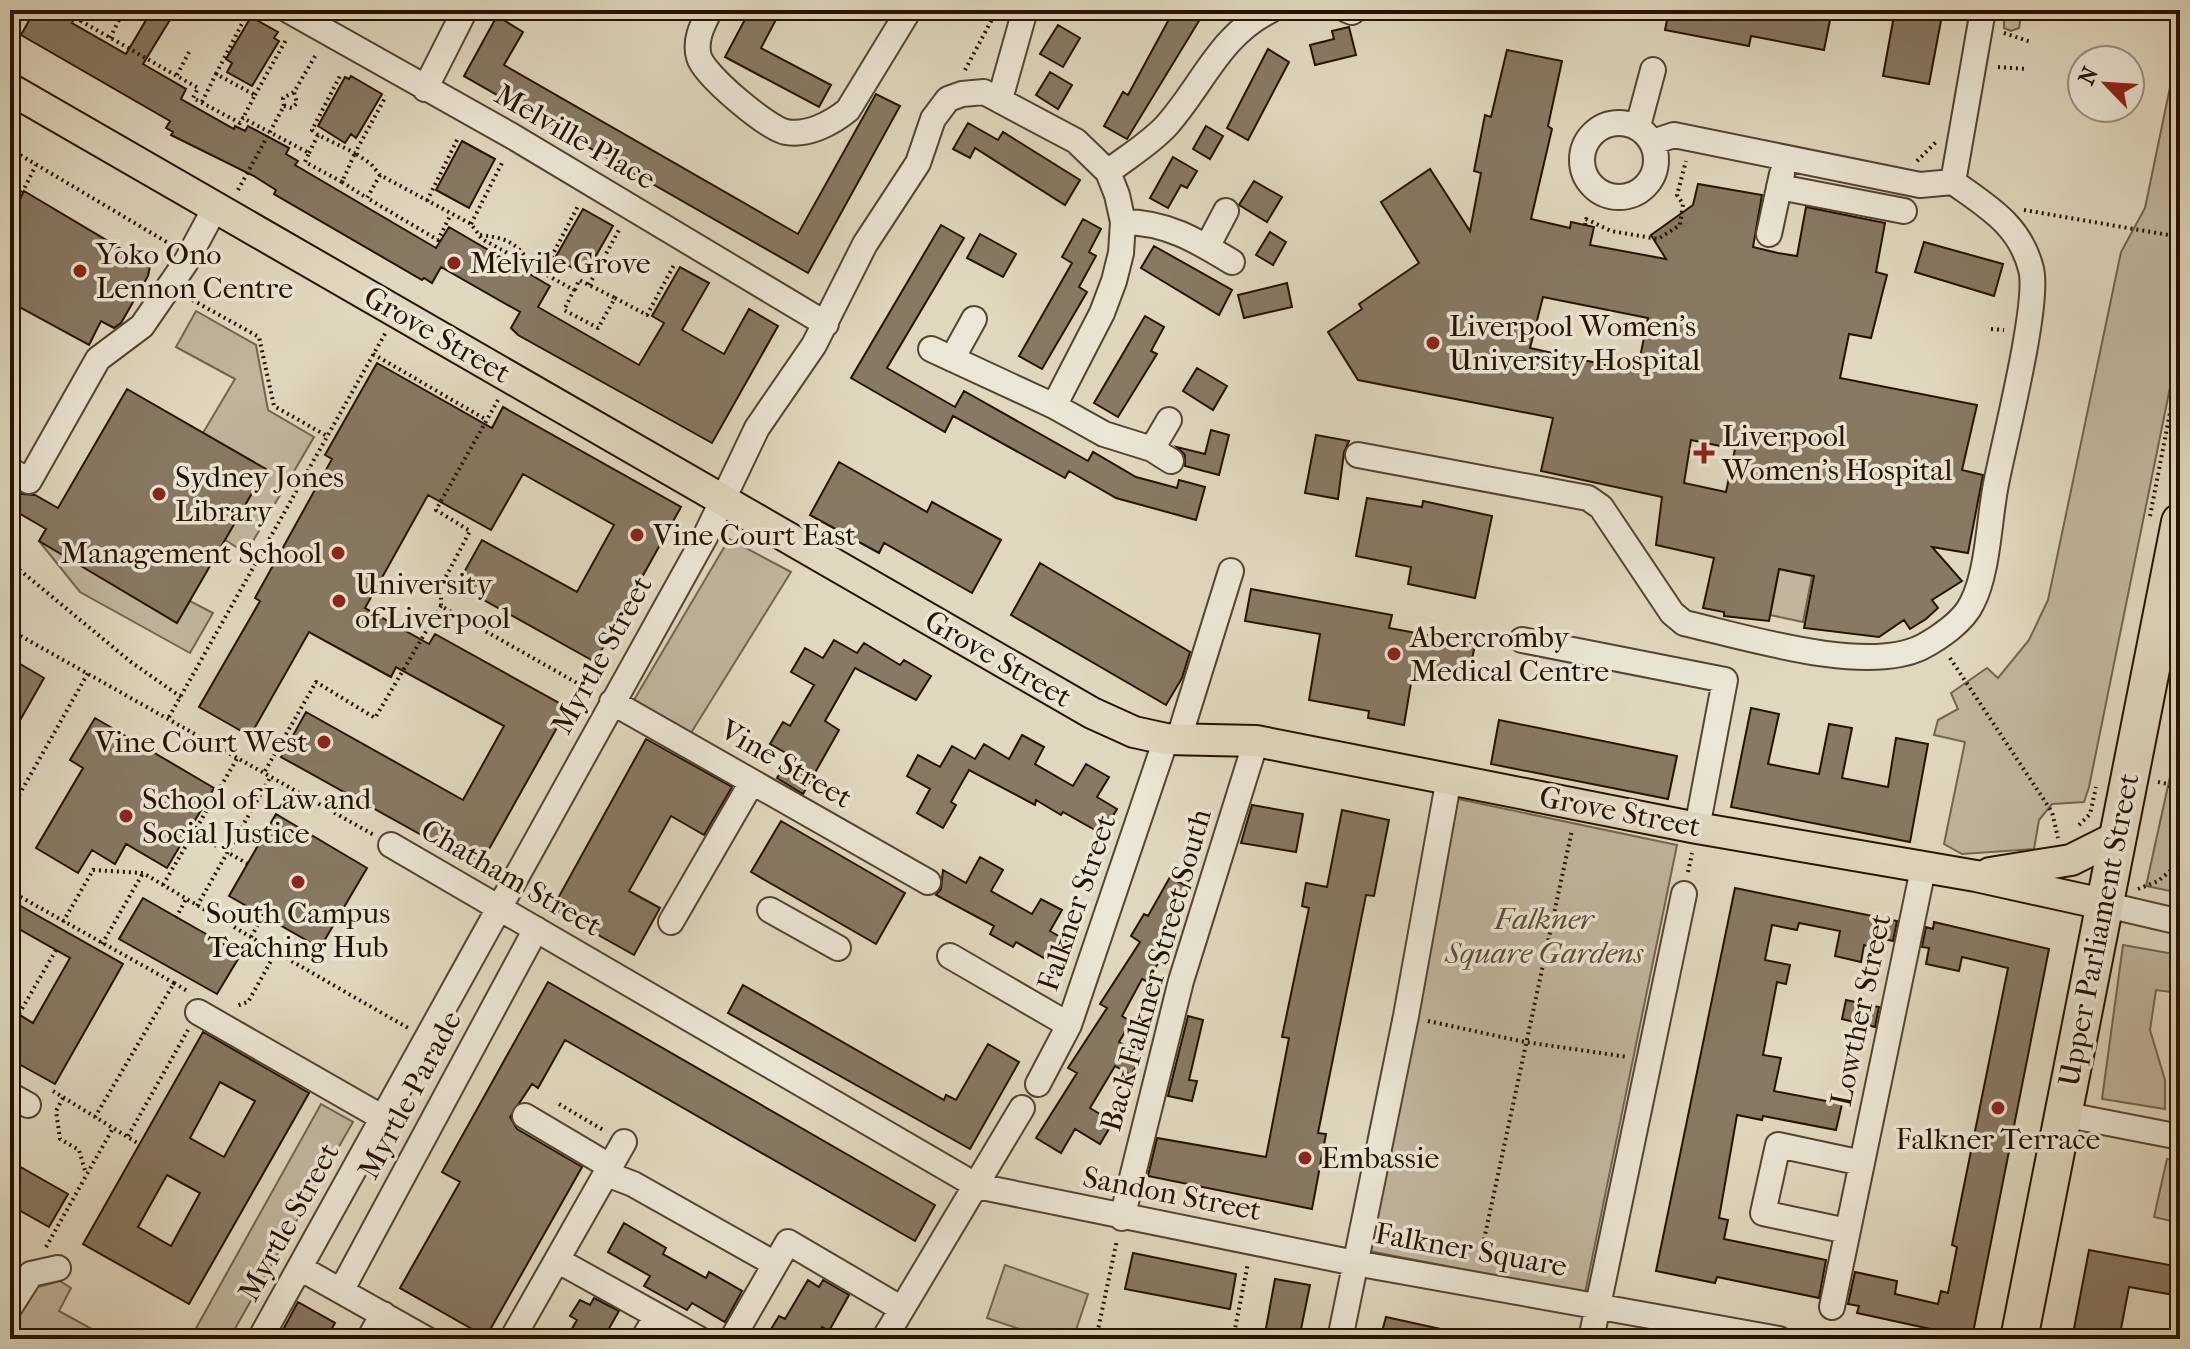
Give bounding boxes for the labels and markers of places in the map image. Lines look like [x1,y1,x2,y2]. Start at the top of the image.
place label: Yoko Ono Lennon Centre [95,237,293,306]
place label: Melvile Grove [470,246,651,281]
marker: Melvile Grove [445,254,463,272]
marker: Yoko Ono Lennon Centre [71,262,89,280]
place label: Liverpool Women's University Hospital [1449,309,1700,378]
marker: Liverpool Women's University Hospital [1424,334,1442,352]
place label: Liverpool Women's Hospital [1721,419,1952,488]
marker: Liverpool Women's Hospital [1693,442,1715,464]
place label: Sydney Jones Library [175,460,344,529]
marker: Sydney Jones Library [150,485,168,503]
place label: Vine Court East [652,518,856,553]
marker: Vine Court East [628,526,646,544]
place label: Management School [61,536,322,571]
marker: Management School [329,544,347,562]
place label: University of Liverpool [355,567,510,636]
marker: University of Liverpool [330,592,348,610]
place label: Abercromby Medical Centre [1409,620,1609,689]
marker: Abercromby Medical Centre [1385,645,1403,663]
place label: Vine Court West [94,725,308,760]
marker: Vine Court West [315,733,333,751]
place label: School of Law and Social Justice [142,782,372,851]
marker: School of Law and Social Justice [117,807,135,825]
marker: South Campus Teaching Hub [289,873,307,891]
place label: South Campus Teaching Hub [206,896,390,965]
marker: Falkner Terrace [1989,1099,2007,1117]
place label: Falkner Terrace [1896,1122,2101,1157]
place label: Embassie [1321,1141,1440,1176]
marker: Embassie [1296,1149,1314,1167]

